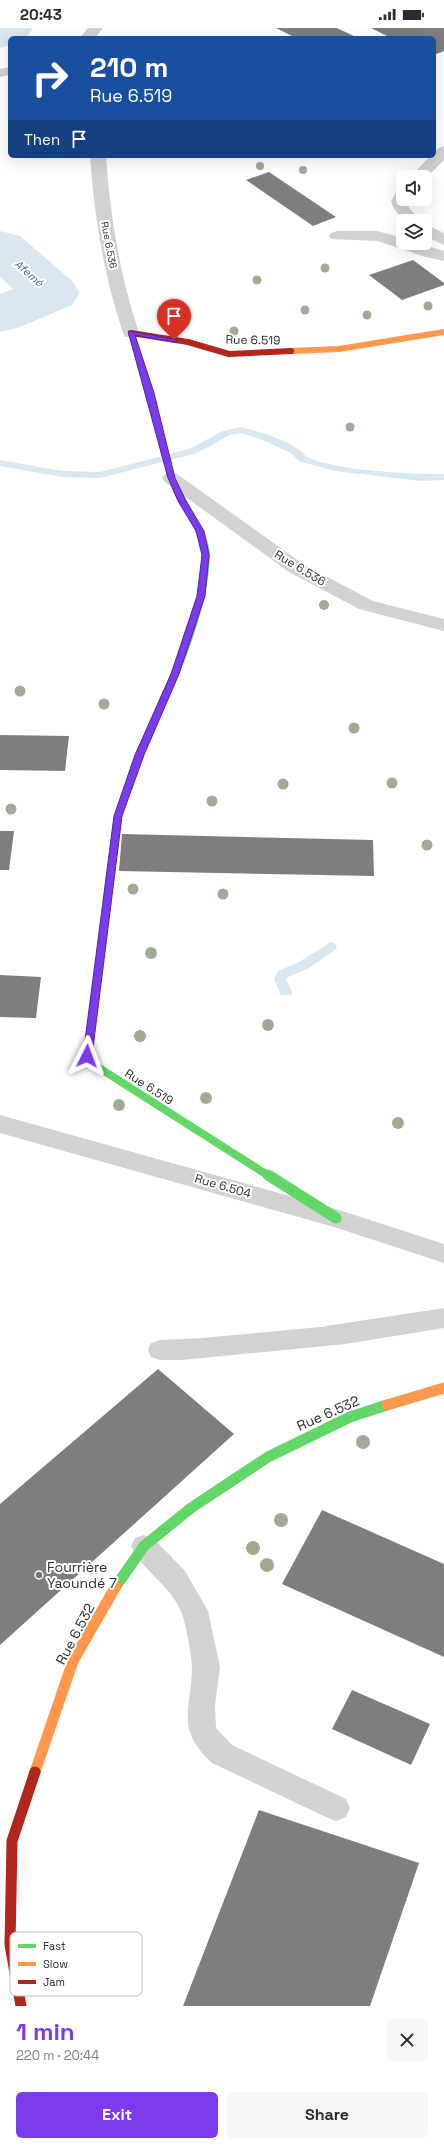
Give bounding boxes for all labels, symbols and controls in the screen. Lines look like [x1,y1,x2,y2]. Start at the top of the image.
text: 20:43 [20,5,62,24]
text: 210 m [90,49,168,85]
icon: right [24,52,76,104]
text: Rue 6.519 [90,84,172,107]
icon: arrive [68,128,90,150]
text: Then [24,130,60,149]
map controls [396,170,432,250]
button: sound [396,170,432,206]
button: layers [396,214,432,250]
street label: Rue 6.536 [98,220,120,270]
water label: Afemé [12,257,47,290]
pin [157,299,191,340]
icon: arrive [163,305,185,327]
street label: Rue 6.519 [225,332,281,348]
street label: Rue 6.536 [271,546,329,590]
position arrow [66,1035,108,1077]
street label: Rue 6.519 [122,1065,176,1109]
street label: Rue 6.504 [193,1170,253,1202]
street label: Rue 6.532 [294,1391,362,1435]
place label: Fourrière Yaoundé 7 [47,1558,117,1592]
marker: Fourrière Yaoundé 7 [34,1570,44,1580]
street label: Rue 6.532 [51,1600,99,1668]
legend [10,1932,142,1996]
text: Fast [43,1939,66,1953]
text: Slow [43,1957,68,1971]
text: Jam [43,1975,65,1989]
text: 1 min [16,2016,75,2047]
button: close [386,2019,428,2061]
text: 220 m · 20:44 [16,2047,99,2064]
button: Exit [16,2092,218,2138]
button: Share [226,2092,428,2138]

